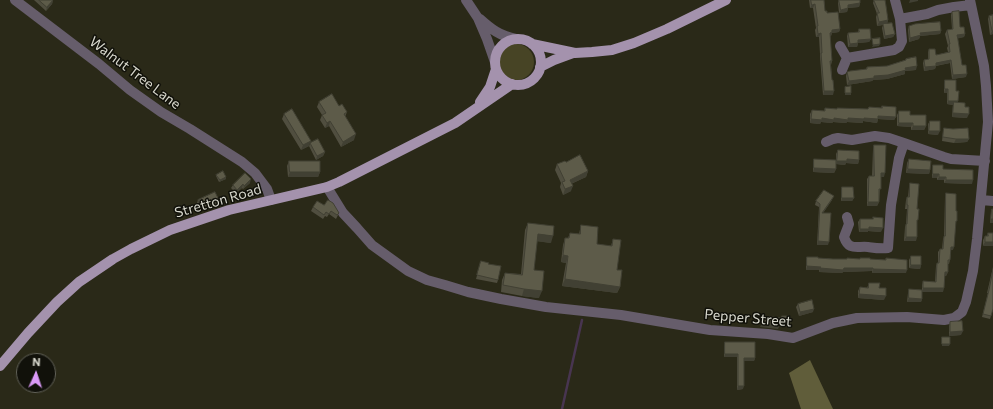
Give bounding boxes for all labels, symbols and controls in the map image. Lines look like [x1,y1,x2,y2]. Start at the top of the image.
street label: Walnut Tree Lane [86,33,184,113]
street label: Stretton Road [173,181,263,221]
street label: Pepper Street [704,306,792,330]
north arrow [16,353,56,393]
text: N [32,355,41,368]

